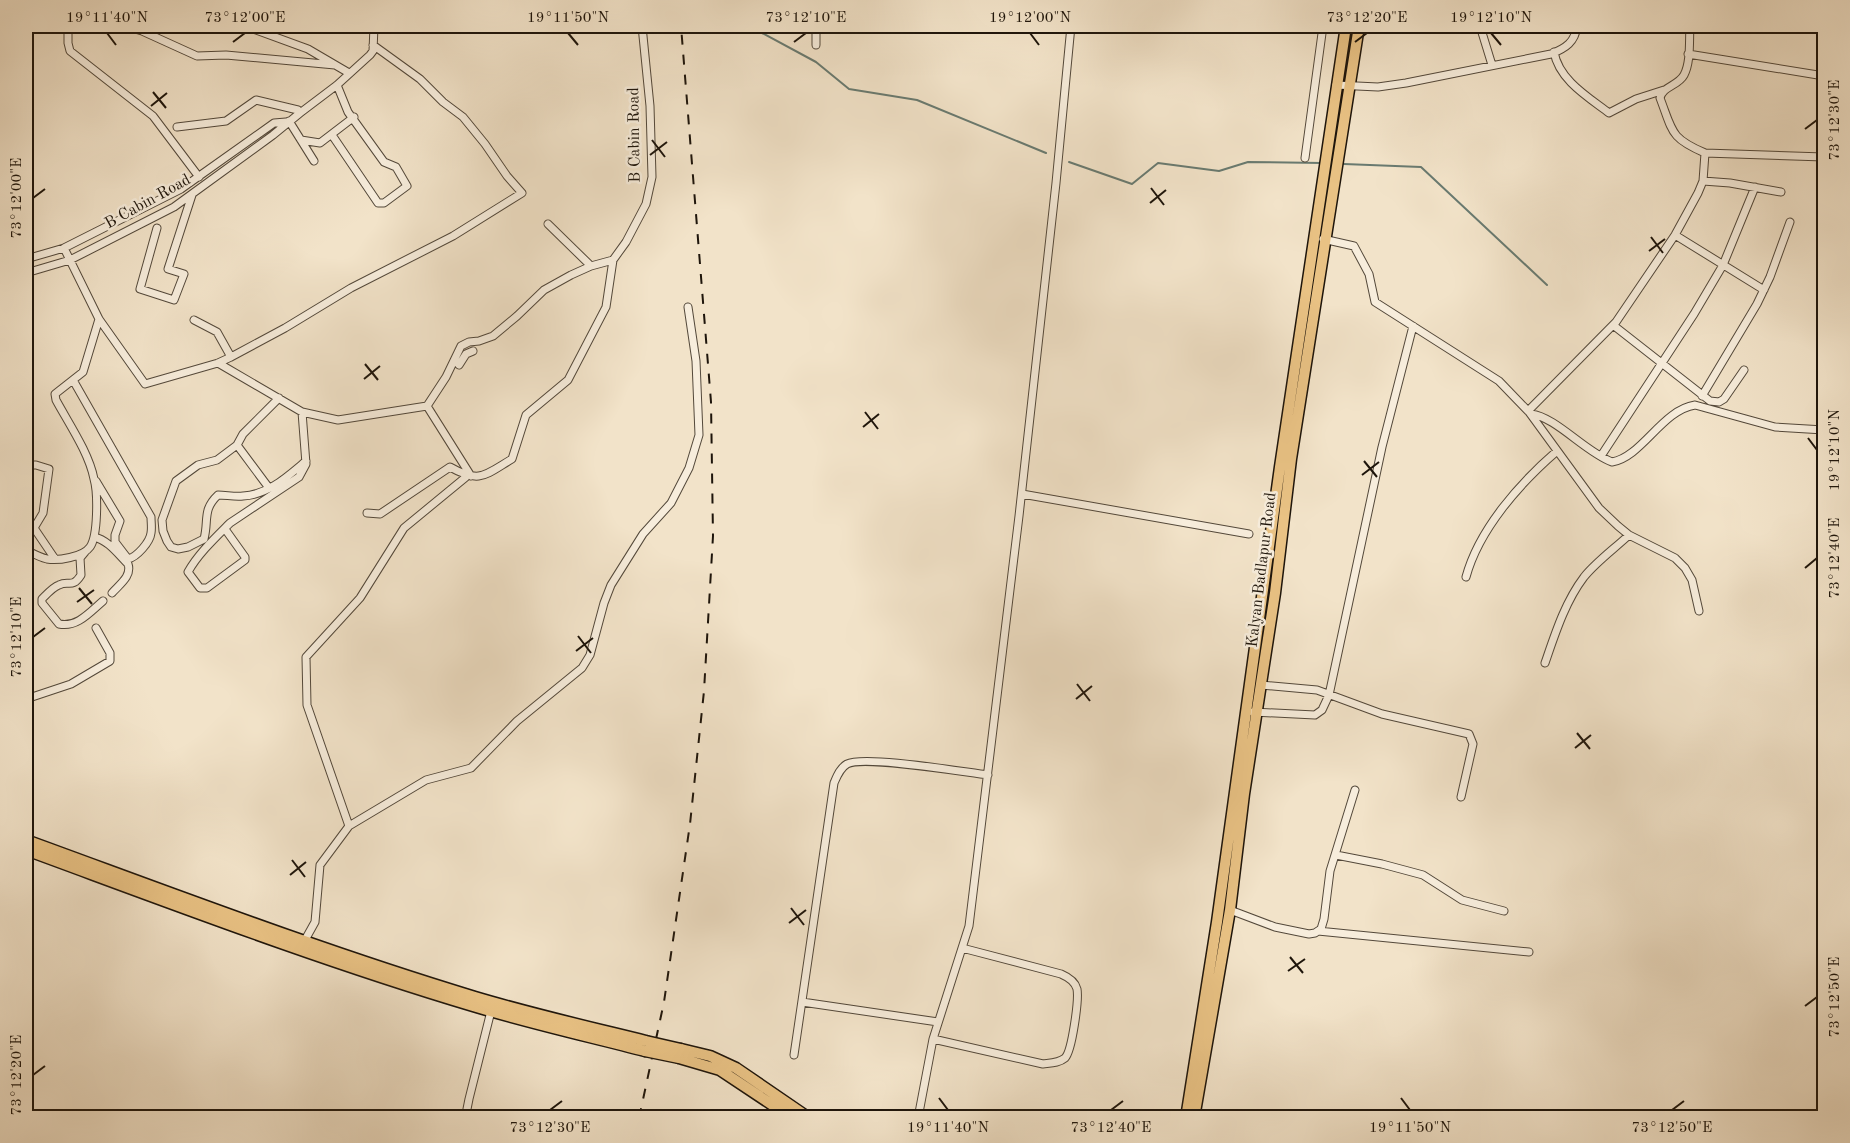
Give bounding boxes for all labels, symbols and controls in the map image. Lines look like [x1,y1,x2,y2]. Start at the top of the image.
text: 19°11'40"N [66,11,148,26]
text: 73°12'00"E [205,11,285,26]
text: 19°11'50"N [527,11,609,26]
text: 73°12'10"E [766,11,846,26]
text: 19°12'00"N [989,11,1071,26]
text: 73°12'20"E [1327,11,1407,26]
text: 19°12'10"N [1450,11,1532,26]
text: 73°12'30"E [1828,80,1843,160]
street label: B Cabin Road [626,87,644,183]
text: 73°12'00"E [10,158,25,238]
street label: B Cabin Road [102,172,194,232]
text: 19°12'10"N [1828,409,1843,491]
street label: Kalyan Badlapur Road [1245,491,1279,649]
text: 73°12'40"E [1828,518,1843,598]
text: 73°12'10"E [10,597,25,677]
text: 73°12'50"E [1828,957,1843,1037]
text: 73°12'20"E [10,1035,25,1115]
text: 73°12'30"E [510,1121,590,1136]
text: 19°11'40"N [907,1121,989,1136]
text: 73°12'40"E [1071,1121,1151,1136]
text: 19°11'50"N [1369,1121,1451,1136]
text: 73°12'50"E [1632,1121,1712,1136]

